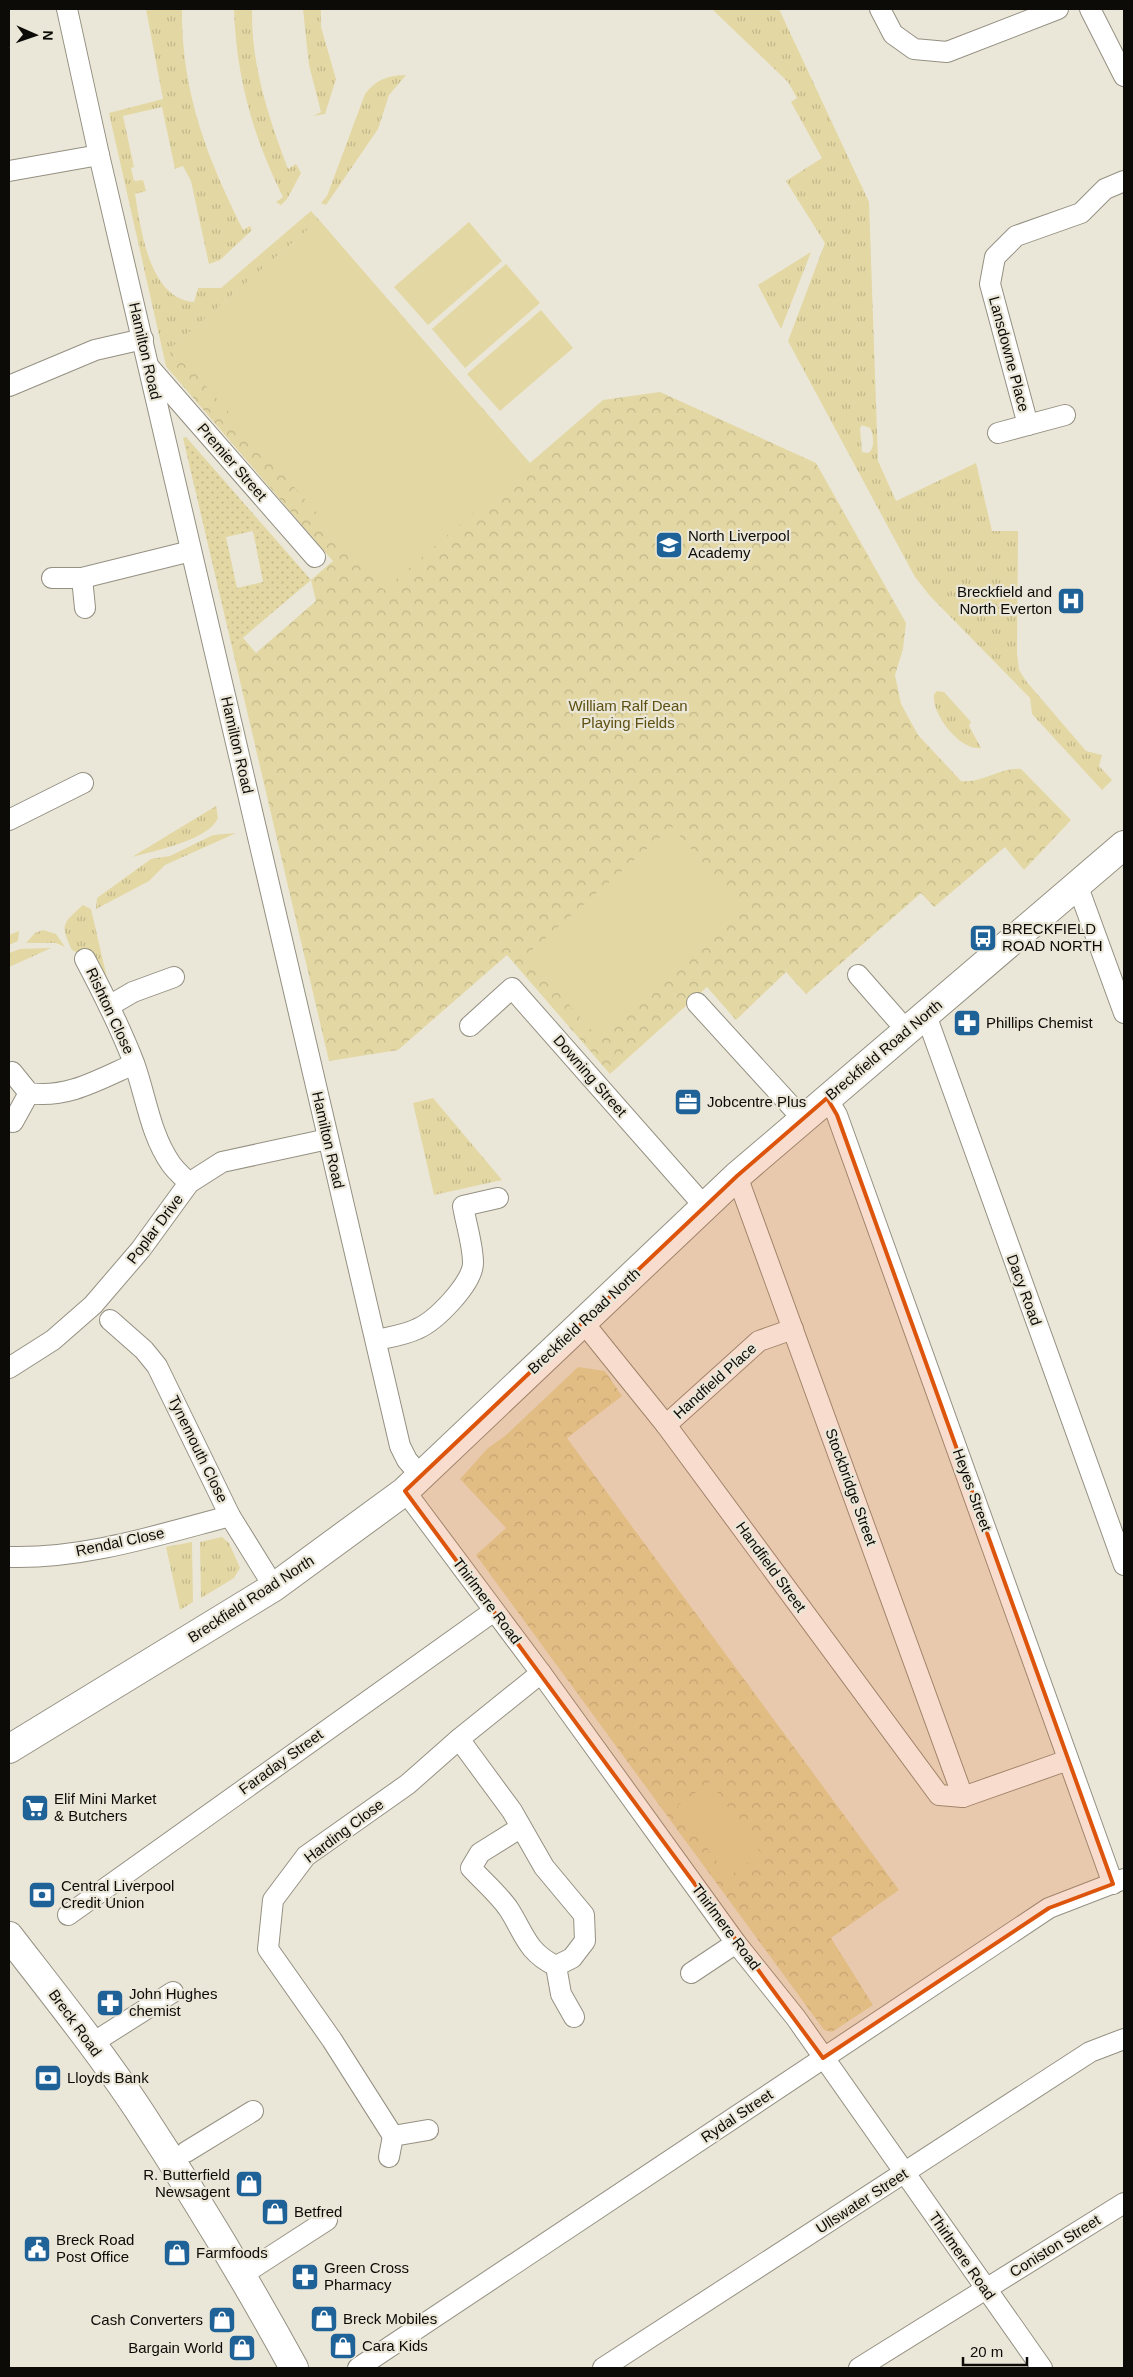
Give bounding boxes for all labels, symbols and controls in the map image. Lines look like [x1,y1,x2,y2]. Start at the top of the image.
north arrow [10,10,60,60]
text: N [40,30,56,41]
street label: Lansdowne Place [986,294,1033,413]
street label: Hamilton Road [126,301,165,401]
street label: Premier Street [194,420,271,504]
place label: North Liverpool Academy [688,527,790,561]
school or university icon: North Liverpool Academy [654,530,684,560]
place label: Breckfield and North Everton [957,583,1052,617]
hospital icon: Breckfield and North Everton [1056,586,1086,616]
street label: Hamilton Road [218,695,257,795]
park label: William Ralf Dean Playing Fields [568,697,688,731]
place label: BRECKFIELD ROAD NORTH [1002,920,1103,954]
bus stop icon: BRECKFIELD ROAD NORTH [968,923,998,953]
street label: Rishton Close [83,965,138,1057]
street label: Breckfield Road North [822,996,945,1103]
pharmacy icon: Phillips Chemist [952,1008,982,1038]
place label: Phillips Chemist [986,1014,1094,1031]
street label: Downing Street [550,1031,631,1121]
office icon: Jobcentre Plus [673,1087,703,1117]
street label: Hamilton Road [309,1090,348,1190]
place label: Jobcentre Plus [707,1093,806,1110]
street label: Poplar Drive [123,1191,186,1267]
street label: Dacy Road [1004,1252,1045,1328]
street label: Breckfield Road North [524,1264,643,1377]
street label: Handfield Place [670,1339,759,1422]
street label: Tynemouth Close [165,1393,232,1505]
street label: Stockbridge Street [822,1426,881,1548]
street label: Heyes Street [950,1446,996,1534]
street label: Handfield Street [733,1518,810,1616]
street label: Rendal Close [74,1524,166,1559]
street label: Breckfield Road North [185,1551,317,1646]
street label: Thirlmere Road [450,1554,525,1647]
street label: Faraday Street [236,1725,327,1798]
place label: Elif Mini Market & Butchers [54,1790,157,1824]
supermarket icon: Elif Mini Market & Butchers [20,1793,50,1823]
street label: Harding Close [301,1795,387,1866]
place label: Central Liverpool Credit Union [61,1877,174,1911]
bank icon: Central Liverpool Credit Union [27,1880,57,1910]
street label: Thirlmere Road [689,1880,764,1973]
place label: John Hughes chemist [129,1985,217,2019]
street label: Breck Road [45,1986,105,2059]
pharmacy icon: John Hughes chemist [95,1988,125,2018]
bank icon: Lloyds Bank [33,2063,63,2093]
place label: Lloyds Bank [67,2069,149,2086]
street label: Rydal Street [698,2085,776,2146]
street label: Ullswater Street [813,2164,911,2237]
place label: R. Butterfield Newsagent [143,2166,231,2200]
shop icon: R. Butterfield Newsagent [234,2169,264,2199]
shop icon: Betfred [260,2197,290,2227]
place label: Betfred [294,2203,342,2220]
street label: Thirlmere Road [926,2208,999,2303]
street label: Coniston Street [1006,2211,1104,2280]
place label: Breck Road Post Office [56,2231,134,2265]
public building icon: Breck Road Post Office [22,2234,52,2264]
shop icon: Farmfoods [162,2238,192,2268]
place label: Farmfoods [196,2244,268,2261]
place label: Green Cross Pharmacy [324,2259,409,2293]
pharmacy icon: Green Cross Pharmacy [290,2262,320,2292]
shop icon: Breck Mobiles [309,2304,339,2334]
shop icon: Cash Converters [207,2305,237,2335]
place label: Breck Mobiles [343,2310,437,2327]
place label: Cash Converters [90,2311,203,2328]
shop icon: Cara Kids [328,2331,358,2361]
shop icon: Bargain World [227,2333,257,2363]
scale bar [963,2334,1027,2366]
place label: Cara Kids [362,2337,428,2354]
place label: Bargain World [128,2339,223,2356]
text: 20 m [970,2343,1003,2360]

